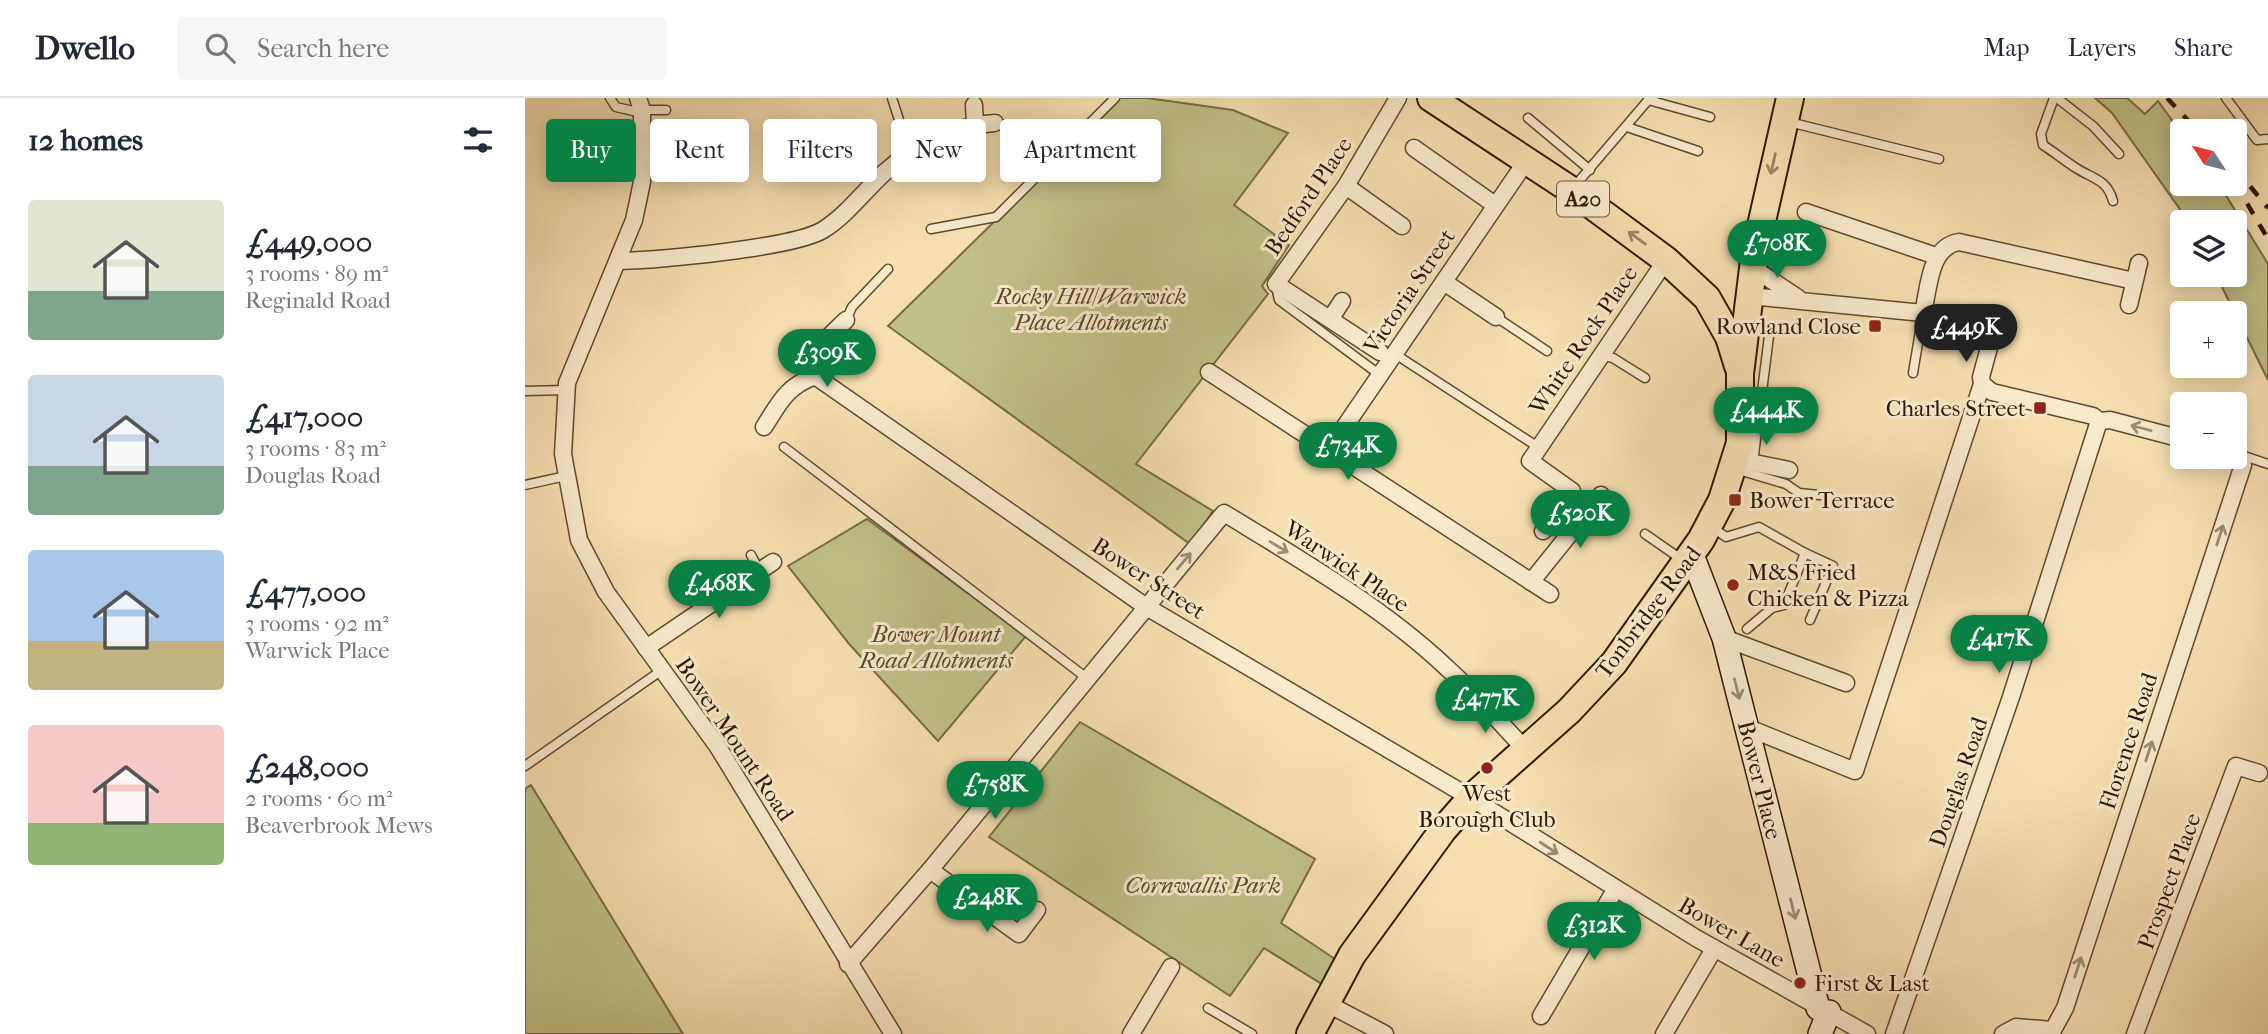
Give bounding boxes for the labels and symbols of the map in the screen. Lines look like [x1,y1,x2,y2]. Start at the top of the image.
north arrow [2170,119,2247,196]
street label: Bedford Place [1259,132,1358,261]
one-way arrow [1766,152,1779,175]
road number: A20 [1557,182,1609,217]
pin: £708K [1728,220,1826,280]
street label: Victoria Street [1357,224,1461,359]
one-way arrow [1628,231,1647,245]
street label: White Rock Place [1523,261,1643,421]
park label: Rocky Hill/Warwick Place Allotments [993,283,1187,336]
pin: £449K [1917,304,2015,364]
place label: Rowland Close [1716,313,1861,340]
marker: Rowland Close [1867,318,1883,334]
pin: £309K [778,330,876,389]
pin: £444K [1717,388,1815,447]
place label: Charles Street [1886,395,2026,422]
marker: Charles Street [2032,400,2048,416]
one-way arrow [2130,421,2153,434]
pin: £734K [1299,422,1397,482]
place label: Bower Terrace [1749,487,1895,514]
pin: £520K [1531,490,1629,550]
marker: Bower Terrace [1727,492,1743,508]
street label: Warwick Place [1278,514,1414,618]
one-way arrow [2215,524,2227,546]
street label: Bower Street [1087,532,1210,625]
one-way arrow [1269,540,1289,554]
street label: Tonbridge Road [1590,540,1707,684]
one-way arrow [1176,552,1192,570]
place label: M&S Fried Chicken & Pizza [1747,559,1909,612]
pin: £468K [670,560,768,620]
marker: M&S Fried Chicken & Pizza [1725,577,1741,593]
pin: £417K [1950,616,2048,675]
park label: Bower Mount Road Allotments [857,621,1014,674]
street label: Bower Mount Road [670,652,800,827]
street label: Florence Road [2094,669,2163,813]
pin: £477K [1436,676,1534,735]
one-way arrow [1731,677,1744,700]
street label: Douglas Road [1924,713,1994,851]
street label: Bower Place [1732,718,1787,842]
one-way arrow [2143,740,2156,762]
marker: West Borough Club [1479,760,1495,776]
pin: £758K [946,762,1044,821]
place label: West Borough Club [1418,780,1556,833]
street label: Prospect Place [2132,809,2207,953]
one-way arrow [1539,841,1559,855]
park label: Cornwallis Park [1125,872,1281,899]
pin: £248K [938,874,1036,934]
street label: Bower Lane [1674,891,1790,974]
one-way arrow [1787,898,1800,920]
pin: £312K [1545,902,1643,962]
one-way arrow [2073,957,2086,979]
place label: First & Last [1814,970,1930,997]
marker: First & Last [1792,975,1808,991]

